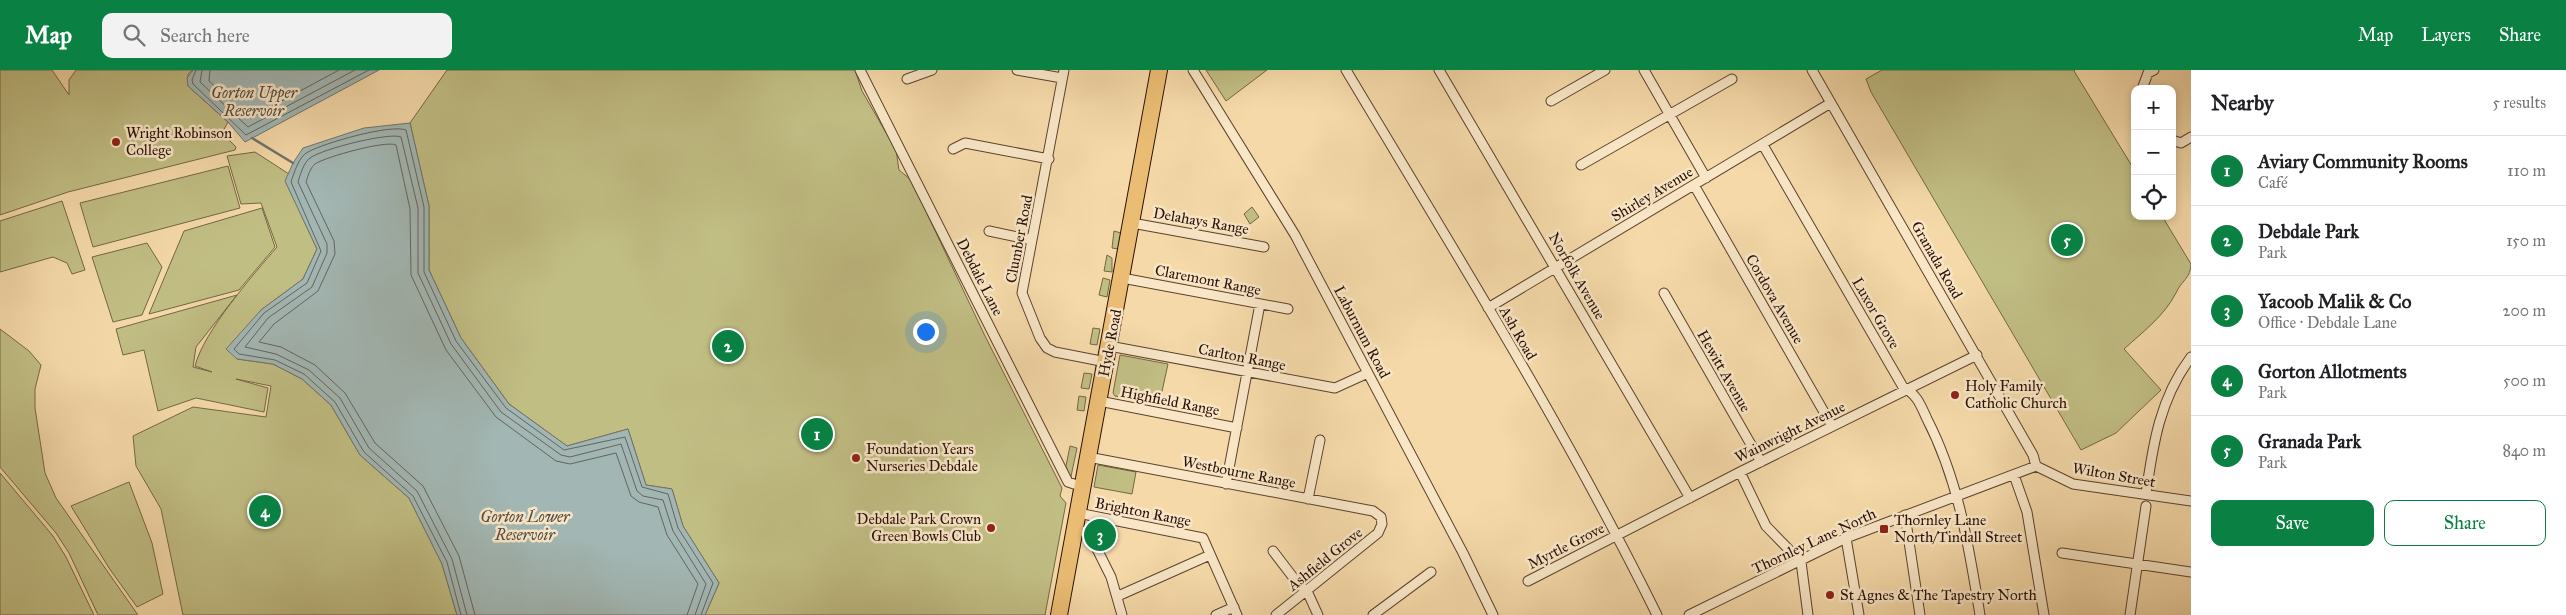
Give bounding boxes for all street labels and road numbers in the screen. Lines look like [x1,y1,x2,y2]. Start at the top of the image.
street label: Shirley Avenue [1608,163,1696,225]
street label: Clumber Road [1002,193,1036,284]
street label: Delahays Range [1152,204,1250,238]
street label: Granada Road [1908,218,1967,302]
street label: Norfolk Avenue [1545,229,1609,323]
street label: Debdale Lane [953,235,1007,319]
street label: Cordova Avenue [1742,251,1808,347]
street label: Claremont Range [1154,261,1262,299]
street label: Luxor Grove [1848,274,1904,352]
street label: Laburnum Road [1330,283,1394,382]
street label: Ash Road [1495,302,1541,363]
street label: Hyde Road [1095,307,1125,378]
street label: Hewitt Avenue [1693,327,1755,415]
street label: Carlton Range [1197,340,1287,374]
street label: Highfield Range [1119,383,1221,419]
street label: Wainwright Avenue [1732,398,1848,466]
street label: Westbourne Range [1181,452,1297,492]
street label: Wilton Street [2071,459,2158,491]
street label: Brighton Range [1093,494,1193,530]
street label: Thornley Lane North [1749,504,1879,578]
street label: Myrtle Grove [1525,519,1607,573]
street label: Ashfield Grove [1283,523,1366,595]

